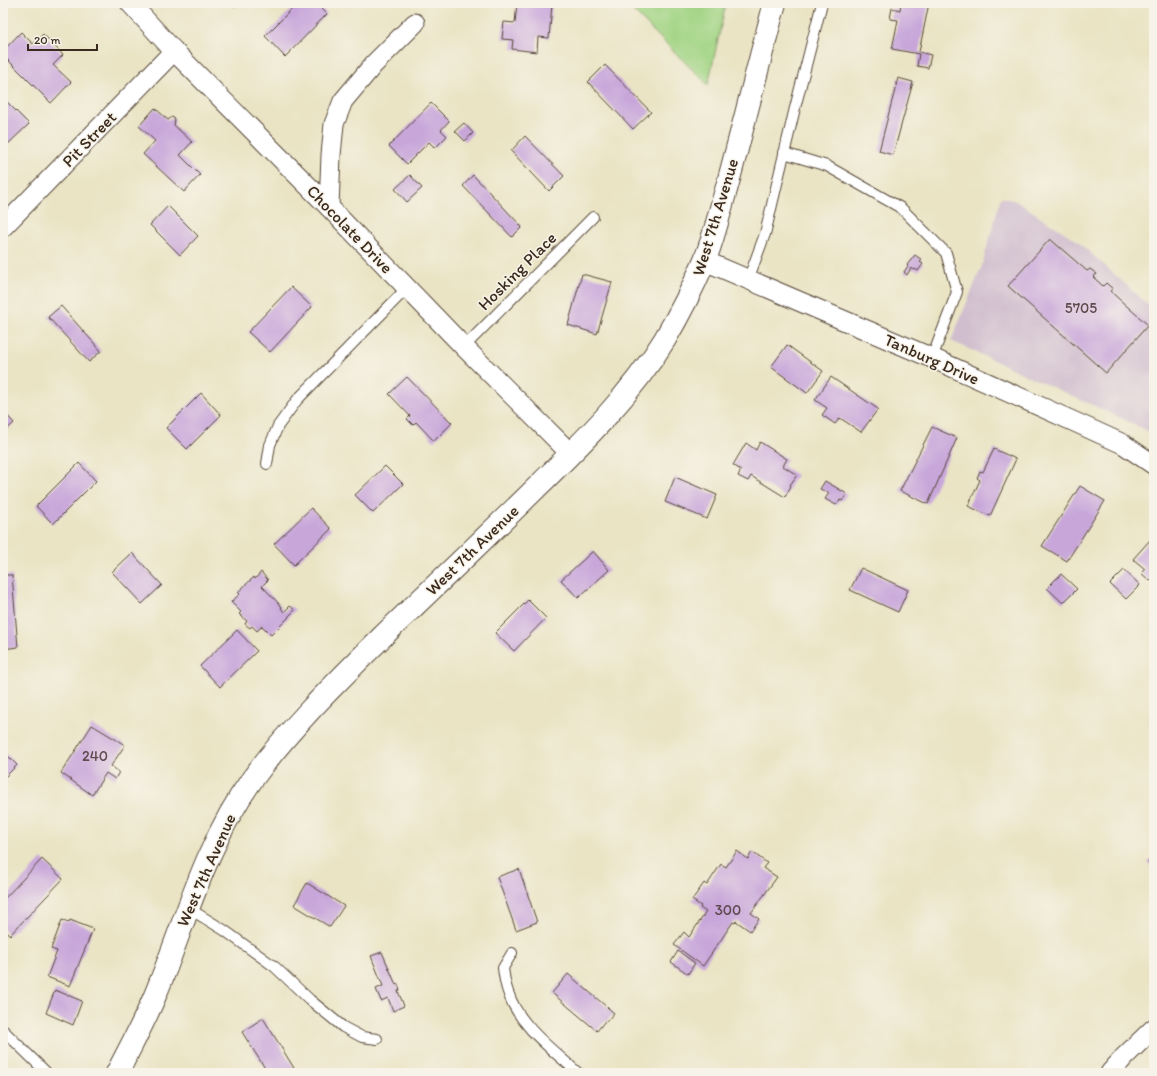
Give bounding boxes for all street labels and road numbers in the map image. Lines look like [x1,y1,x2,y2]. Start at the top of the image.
street label: Pit Street [58,107,120,171]
street label: West 7th Avenue [688,156,742,278]
street label: Chocolate Drive [303,181,397,277]
street label: Hosking Place [474,228,560,314]
street label: Tanburg Drive [881,329,983,389]
street label: West 7th Avenue [421,501,523,599]
street label: West 7th Avenue [172,810,240,930]

